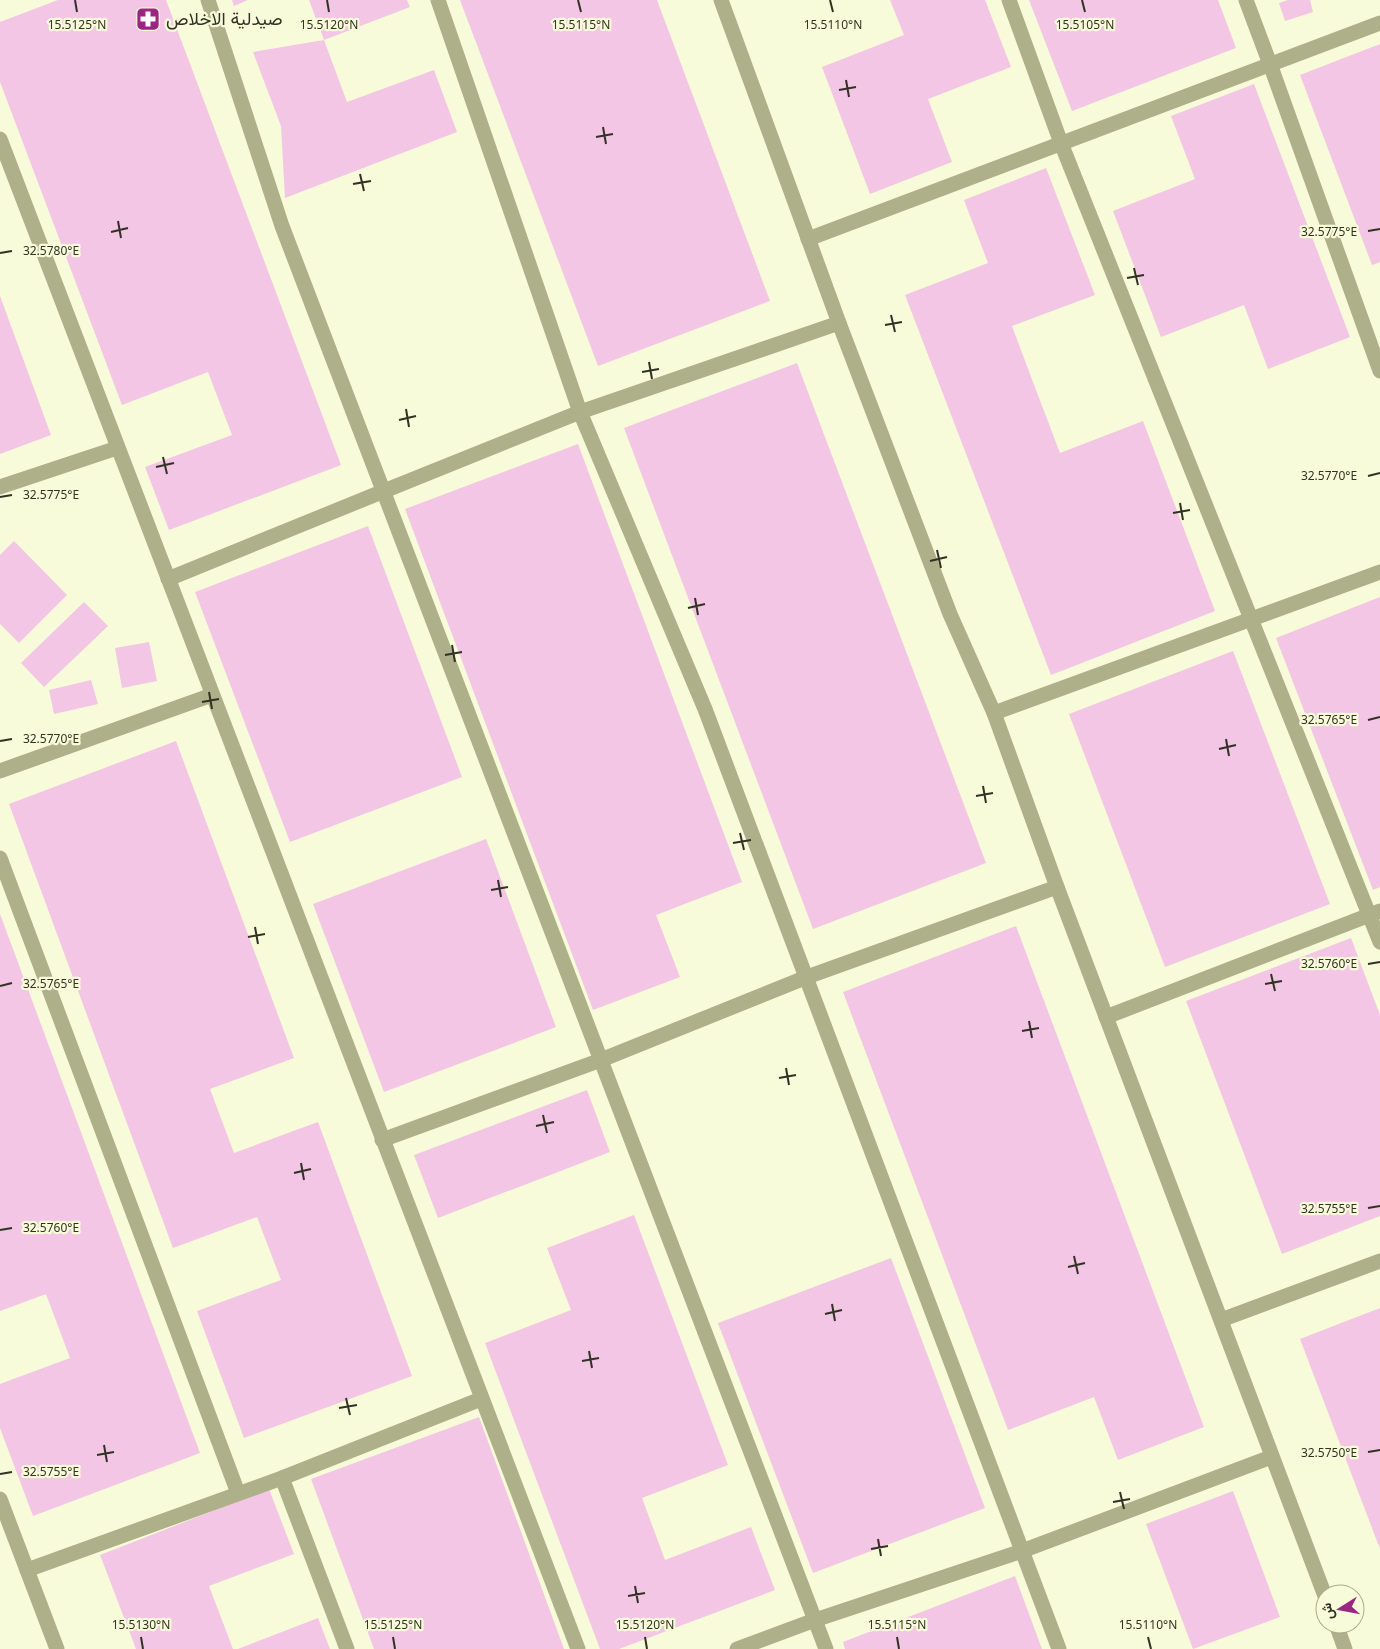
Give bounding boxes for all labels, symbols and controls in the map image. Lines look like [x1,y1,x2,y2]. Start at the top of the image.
pharmacy icon: صيدلية الاخلاص [135,6,161,32]
place label: صيدلية الاخلاص [166,6,283,30]
text: 15.5125°N [48,16,106,33]
text: 15.5120°N [300,16,358,33]
text: 15.5115°N [552,16,610,33]
text: 15.5110°N [804,16,862,33]
text: 15.5105°N [1056,16,1114,33]
text: 32.5775°E [1301,223,1357,240]
text: 32.5780°E [23,242,79,259]
text: 32.5770°E [1301,467,1357,484]
text: 32.5775°E [23,486,79,503]
text: 32.5765°E [1301,711,1357,728]
text: 32.5770°E [23,730,79,747]
text: 32.5760°E [1301,955,1357,972]
text: 32.5765°E [23,975,79,992]
text: 32.5755°E [1301,1200,1357,1217]
text: 32.5760°E [23,1219,79,1236]
text: 32.5750°E [1301,1444,1357,1461]
text: 32.5755°E [23,1463,79,1480]
north arrow [1315,1584,1365,1634]
text: ش [1316,1601,1338,1622]
text: 15.5130°N [112,1616,170,1633]
text: 15.5125°N [364,1616,422,1633]
text: 15.5120°N [616,1616,674,1633]
text: 15.5115°N [868,1616,926,1633]
text: 15.5110°N [1119,1616,1177,1633]

